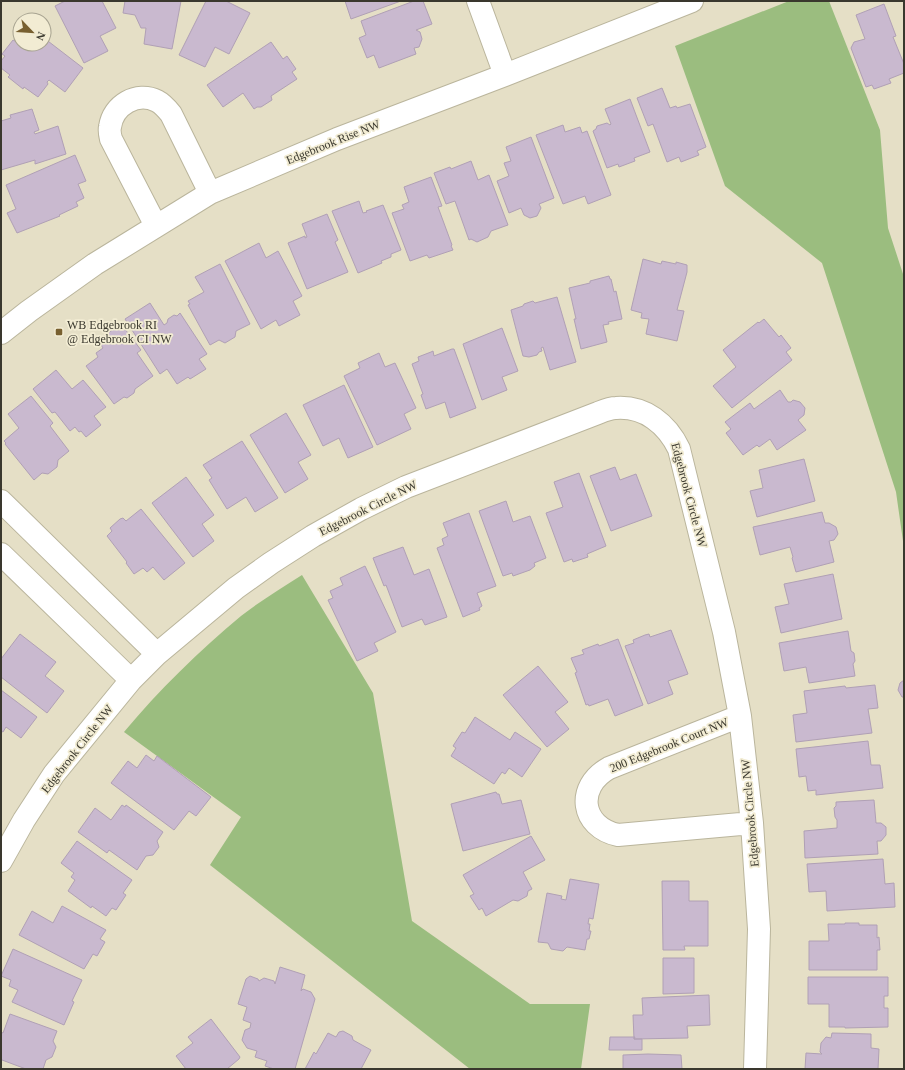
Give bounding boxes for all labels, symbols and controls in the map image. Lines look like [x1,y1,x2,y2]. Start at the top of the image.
north arrow [12,12,52,52]
text: N [34,30,48,42]
street label: Edgebrook Rise NW [284,117,383,167]
place label: WB Edgebrook RI @ Edgebrook CI NW [67,318,172,346]
marker: WB Edgebrook RI @ Edgebrook CI NW [54,327,64,337]
street label: Edgebrook Circle NW [668,441,710,550]
street label: Edgebrook Circle NW [317,477,420,539]
street label: Edgebrook Circle NW [38,702,116,796]
street label: 200 Edgebrook Court NW [608,714,731,775]
street label: Edgebrook Circle NW [738,758,762,867]

